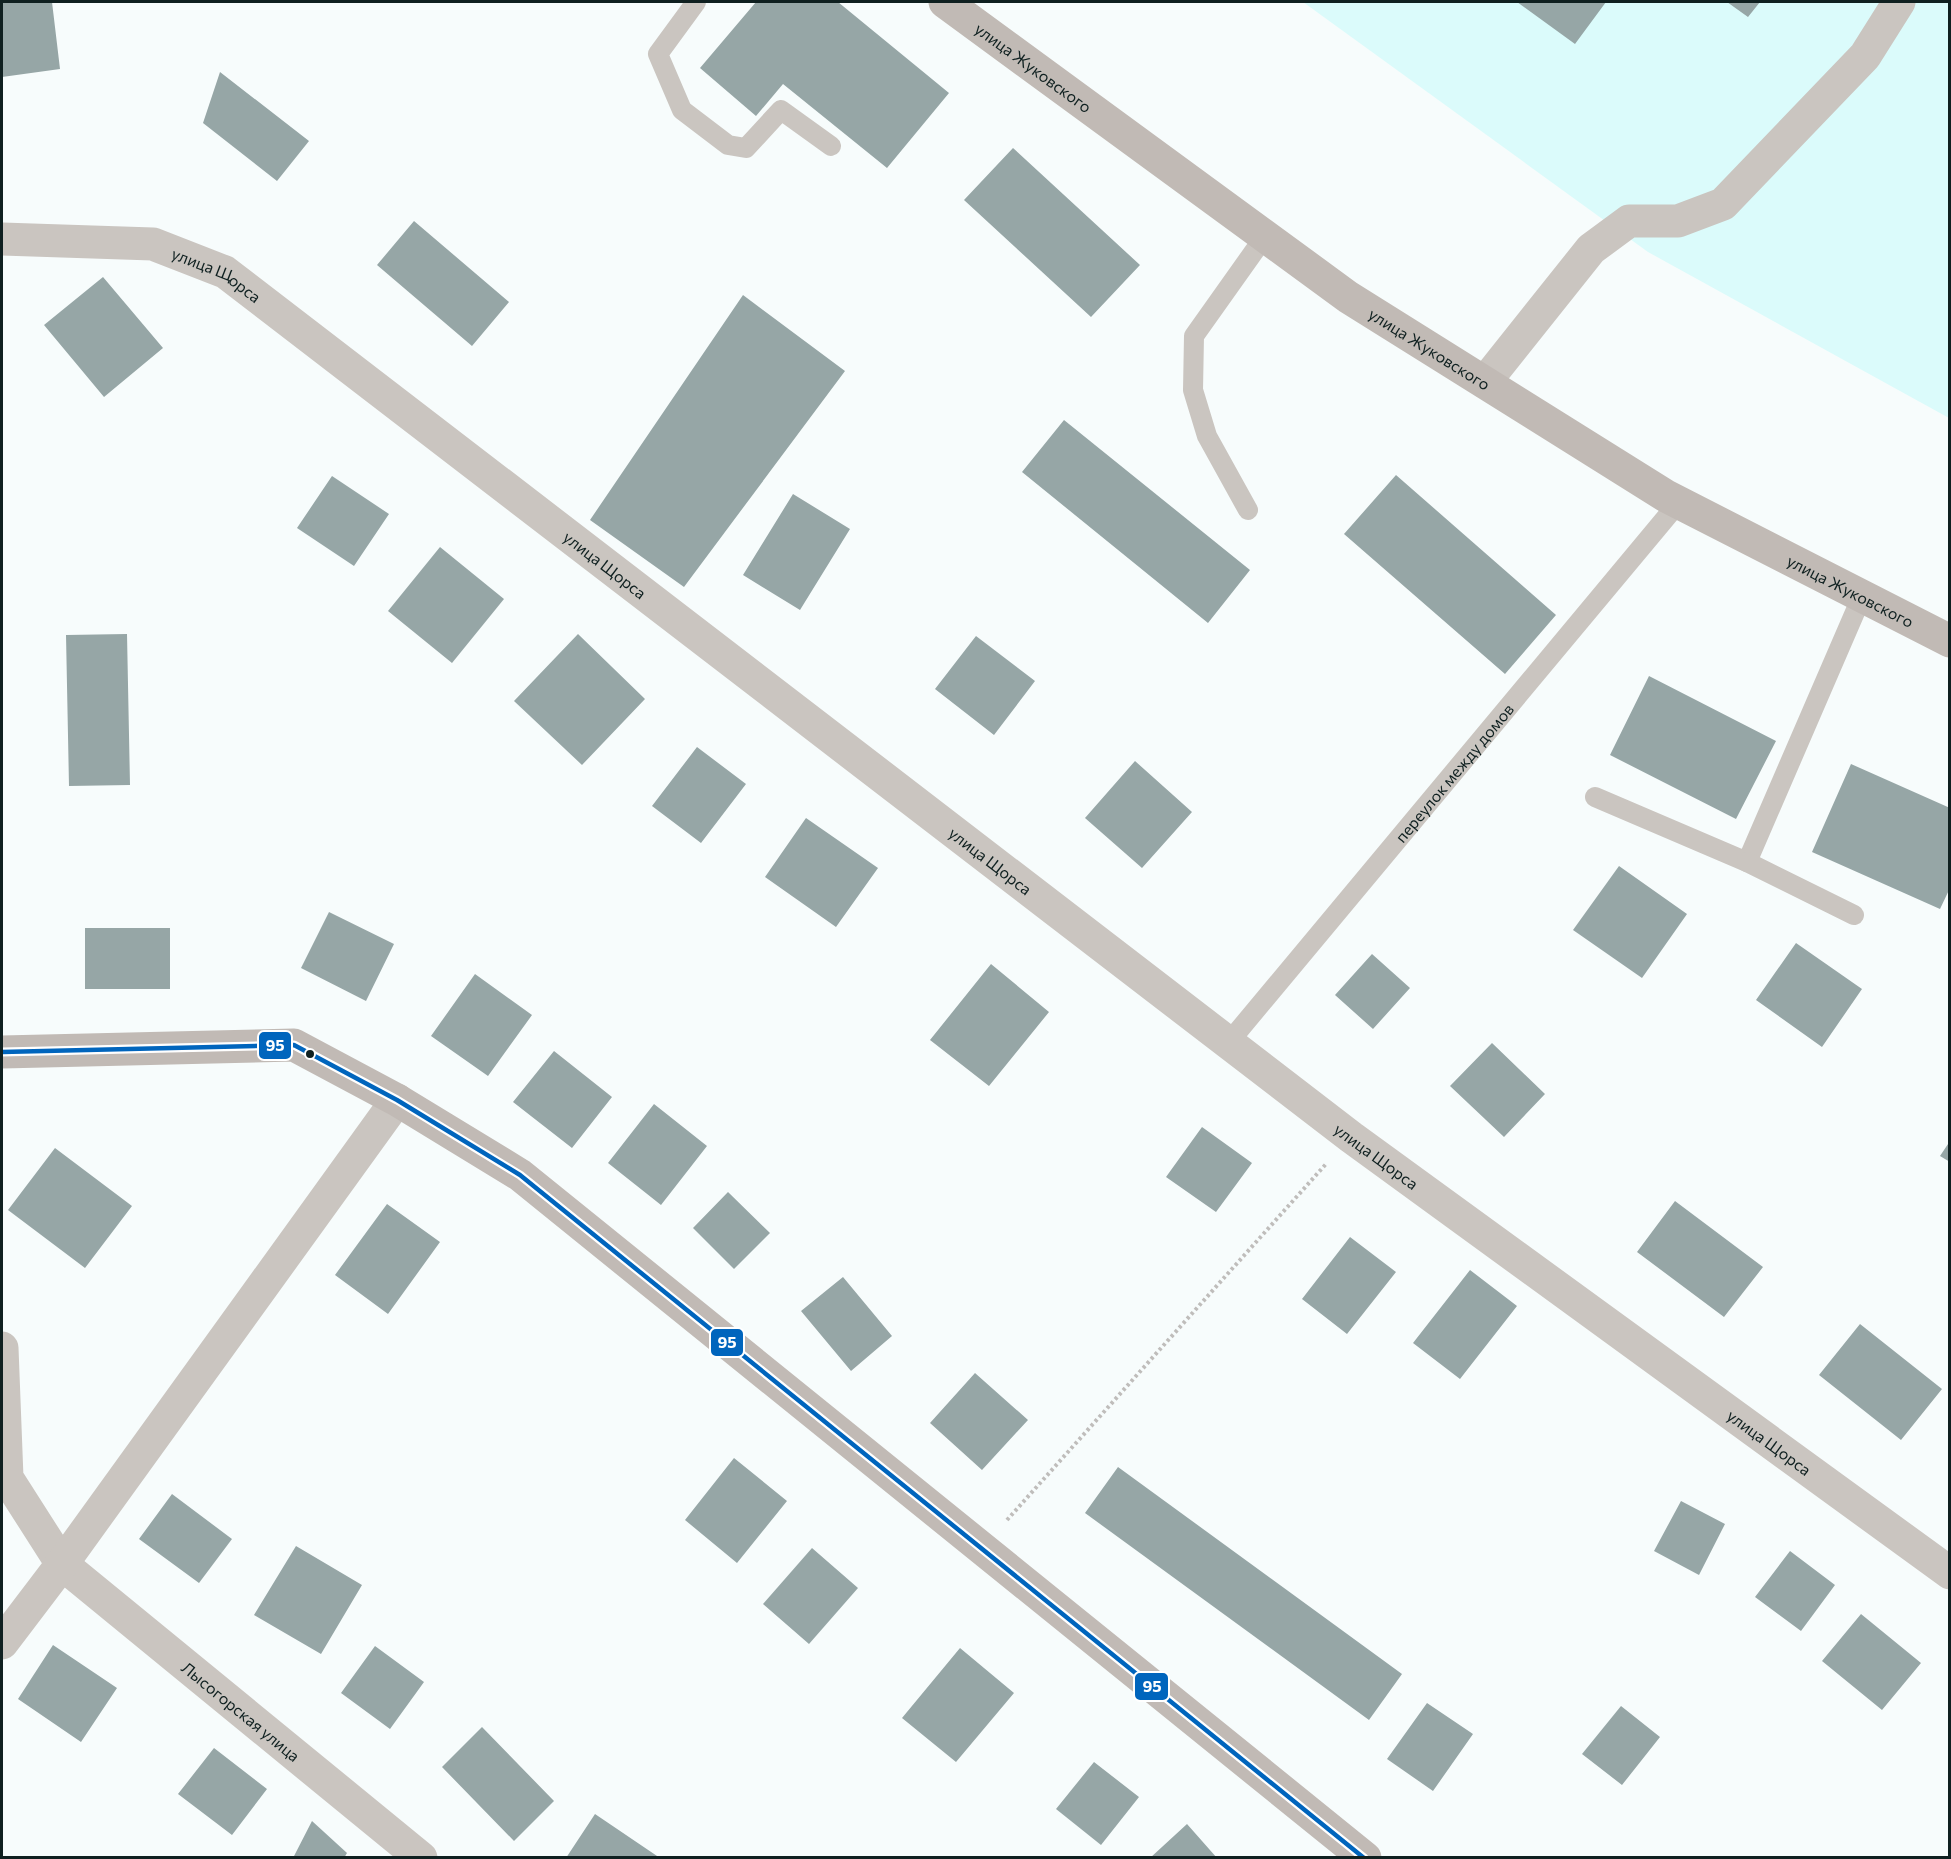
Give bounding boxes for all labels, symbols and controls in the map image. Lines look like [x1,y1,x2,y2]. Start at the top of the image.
street label: улица Жуковского [972,18,1096,116]
street label: улица Щорса [169,243,265,306]
street label: улица Жуковского [1366,303,1494,393]
street label: улица Щорса [560,526,650,602]
street label: улица Жуковского [1784,550,1917,631]
street label: переулок между домов [1390,699,1517,846]
street label: улица Щорса [946,823,1036,898]
line badge: 95 [258,1031,292,1060]
text: 95 [265,1035,285,1054]
unlabelled marker [304,1048,316,1060]
street label: улица Щорса [1331,1119,1422,1193]
line badge: 95 [710,1328,744,1357]
text: 95 [717,1332,737,1351]
street label: улица Щорса [1724,1405,1815,1479]
street label: Лысогорская улица [178,1657,304,1765]
line badge: 95 [1134,1672,1169,1701]
text: 95 [1142,1676,1162,1695]

